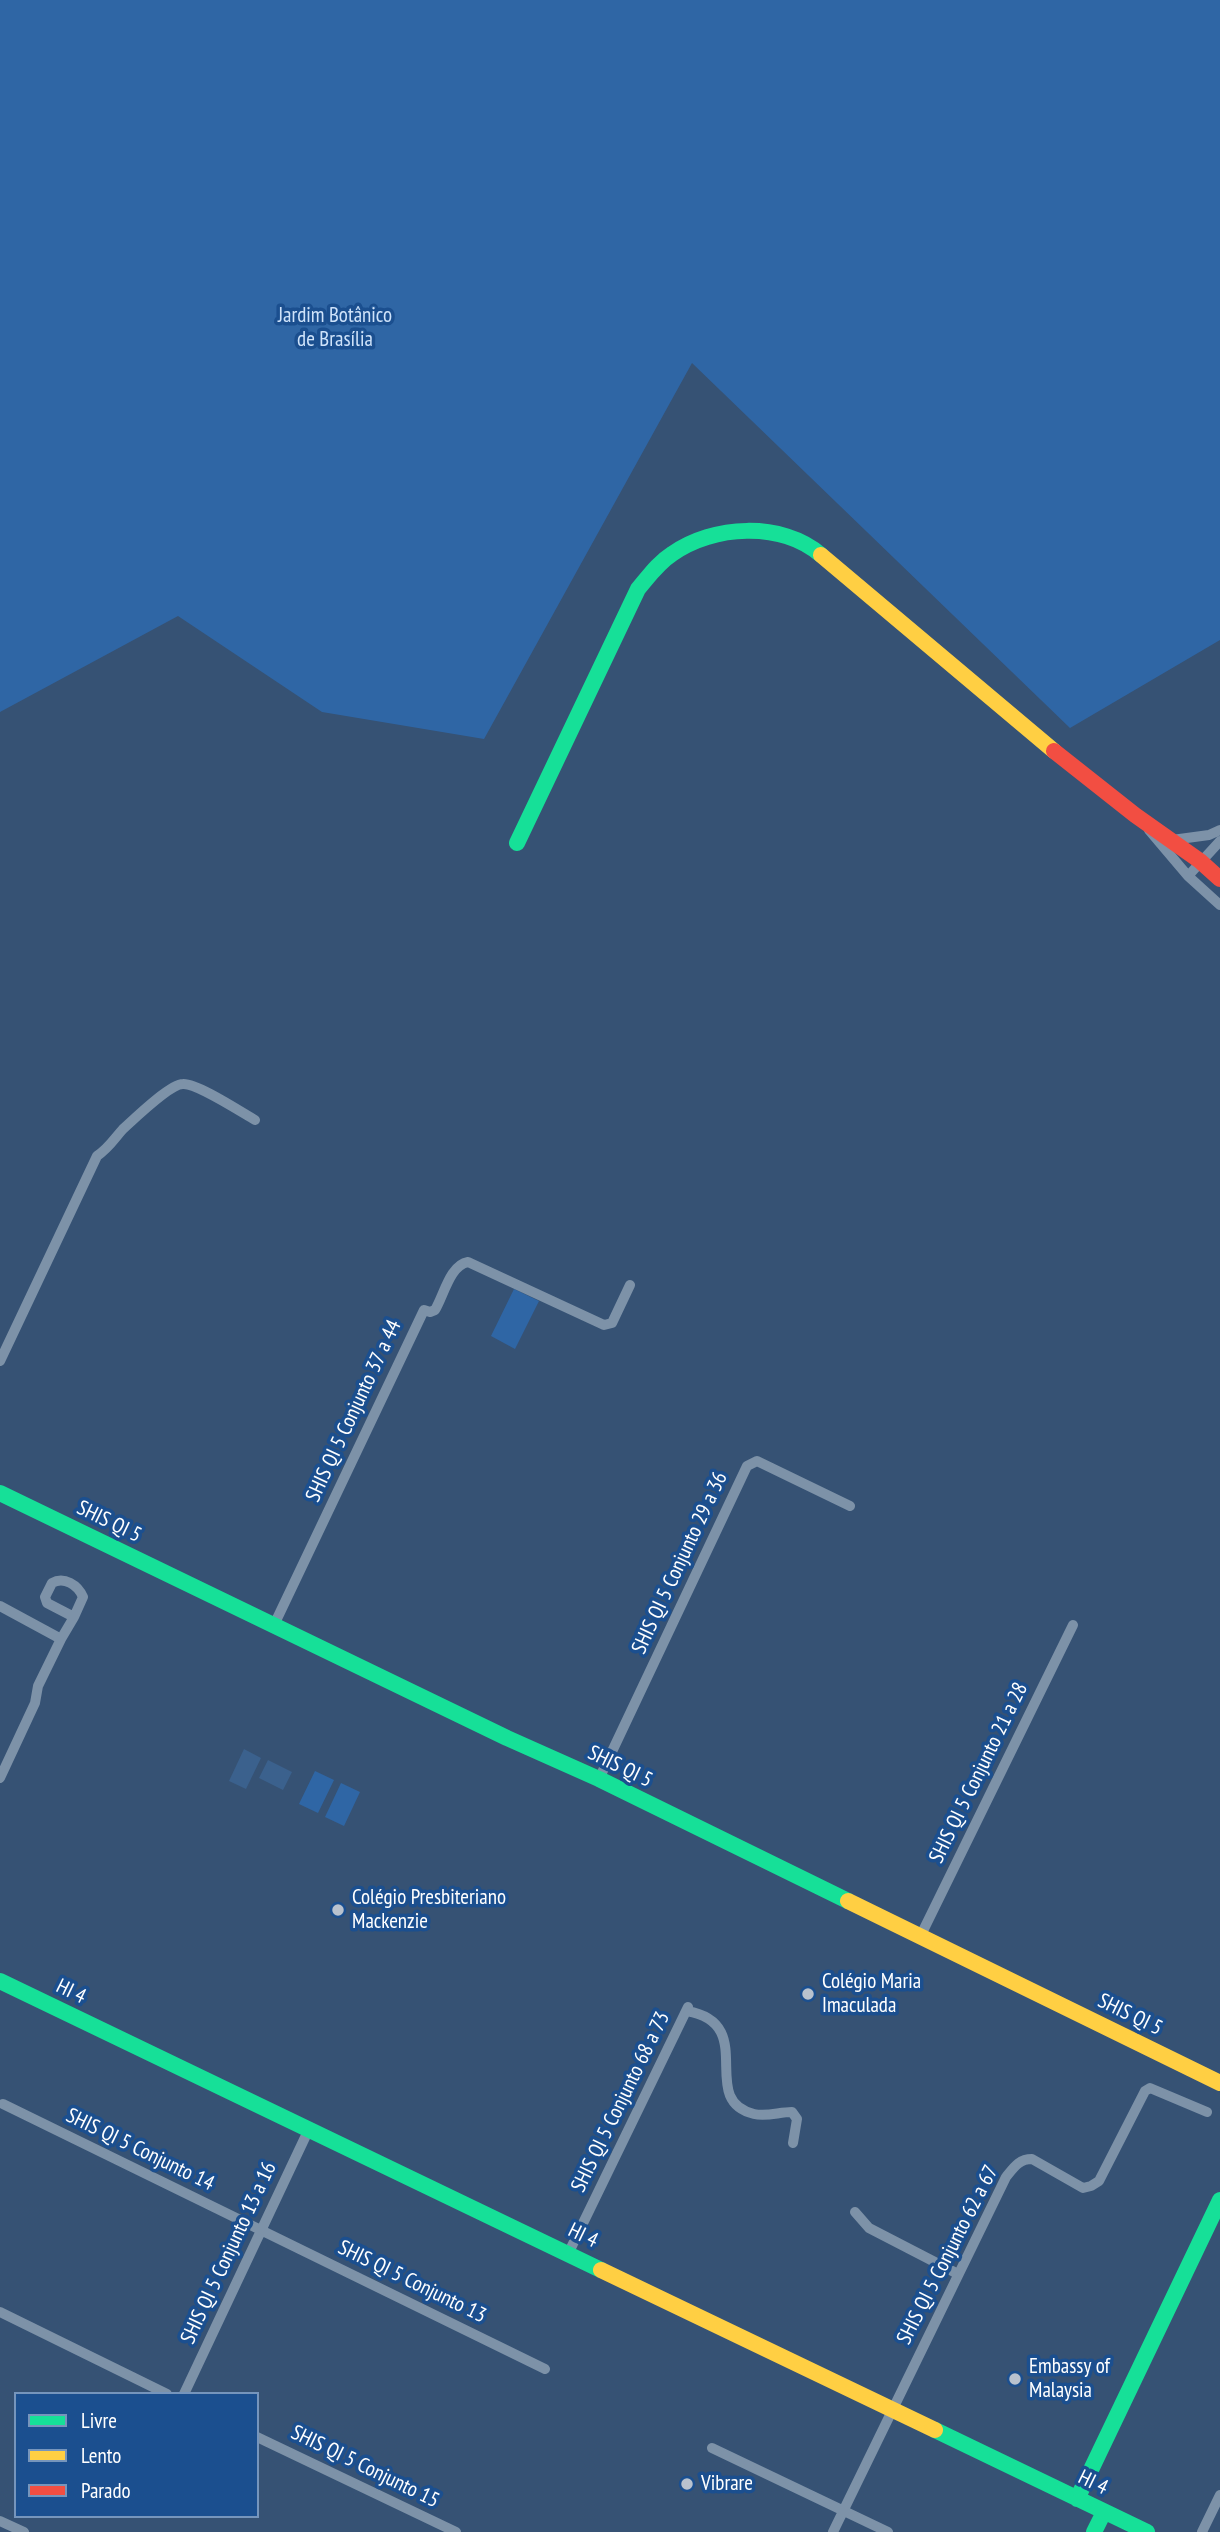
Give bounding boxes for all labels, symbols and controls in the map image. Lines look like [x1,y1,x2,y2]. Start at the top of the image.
park label: Jardim Botânico de Brasília [278,303,392,353]
street label: SHIS QI 5 Conjunto 37 a 44 [301,1316,407,1506]
street label: SHIS QI 5 Conjunto 29 a 36 [627,1468,733,1658]
street label: SHIS QI 5 [73,1496,145,1548]
street label: SHIS QI 5 Conjunto 21 a 28 [924,1679,1034,1867]
street label: SHIS QI 5 [584,1741,656,1793]
place label: Colégio Presbiteriano Mackenzie [352,1885,506,1935]
marker: Colégio Presbiteriano Mackenzie [330,1902,346,1918]
place label: Colégio Maria Imaculada [822,1969,921,2019]
street label: HI 4 [52,1974,90,2010]
marker: Colégio Maria Imaculada [800,1986,816,2002]
street label: SHIS QI 5 [1094,1989,1166,2041]
street label: SHIS QI 5 Conjunto 68 a 73 [566,2008,676,2196]
street label: SHIS QI 5 Conjunto 14 [62,2103,218,2197]
street label: SHIS QI 5 Conjunto 13 a 16 [176,2158,282,2348]
street label: SHIS QI 5 Conjunto 62 a 67 [892,2161,1004,2349]
street label: HI 4 [564,2218,602,2254]
street label: SHIS QI 5 Conjunto 13 [334,2235,490,2329]
place label: Embassy of Malaysia [1029,2354,1110,2404]
marker: Embassy of Malaysia [1007,2371,1023,2387]
legend [14,2392,259,2518]
text: Livre [81,2407,117,2434]
street label: SHIS QI 5 Conjunto 15 [287,2420,443,2514]
text: Lento [81,2442,121,2469]
street label: HI 4 [1074,2465,1112,2501]
place label: Vibrare [701,2471,753,2497]
marker: Vibrare [679,2476,695,2492]
text: Parado [81,2477,131,2504]

